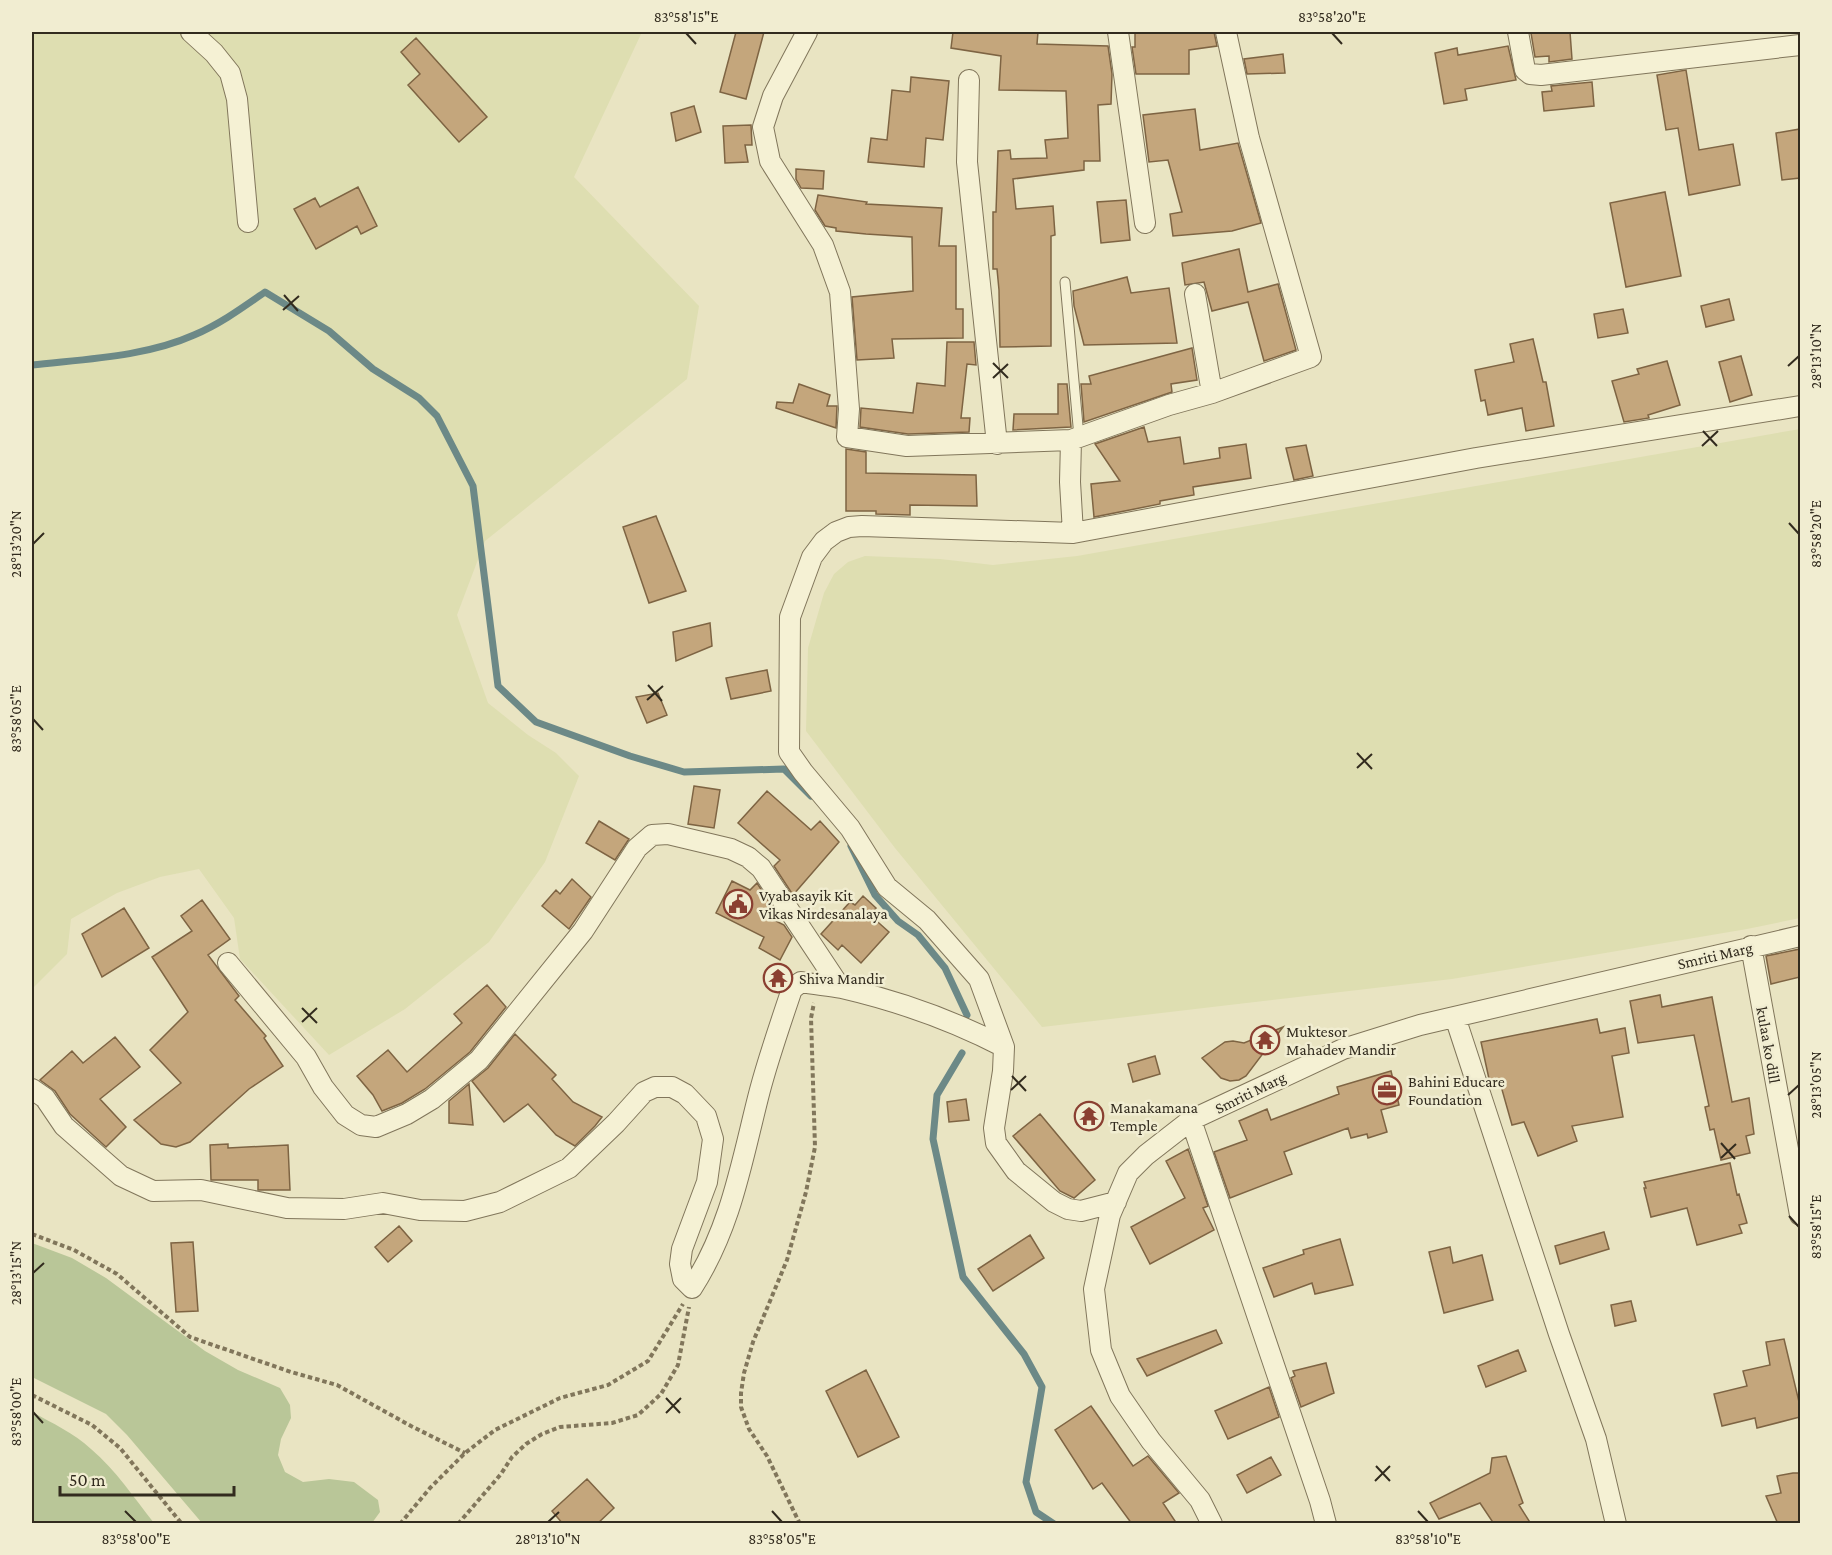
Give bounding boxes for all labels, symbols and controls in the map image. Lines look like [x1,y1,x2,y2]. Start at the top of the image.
text: 83°58'15"E [654,9,718,25]
text: 83°58'20"E [1298,9,1366,25]
text: 28°13'10"N [1808,323,1824,389]
text: 83°58'20"E [1808,500,1824,568]
text: 28°13'20"N [8,510,24,578]
text: 83°58'05"E [8,685,24,753]
place label: Vyabasayik Kit Vikas Nirdesanalaya [759,887,888,923]
public building icon: Vyabasayik Kit Vikas Nirdesanalaya [722,888,754,920]
street label: Smriti Marg [1676,939,1755,973]
temple icon: Shiva Mandir [762,962,794,994]
place label: Shiva Mandir [799,970,885,987]
street label: kulaa ko dill [1753,1005,1784,1085]
place label: Muktesor Mahadev Mandir [1286,1023,1396,1058]
temple icon: Muktesor Mahadev Mandir [1249,1024,1281,1056]
text: 28°13'05"N [1808,1051,1824,1119]
street label: Smriti Marg [1212,1068,1289,1118]
place label: Bahini Educare Foundation [1408,1073,1505,1108]
office icon: Bahini Educare Foundation [1371,1074,1403,1106]
place label: Manakamana Temple [1110,1099,1199,1135]
temple icon: Manakamana Temple [1073,1100,1105,1132]
text: 83°58'15"E [1808,1195,1824,1259]
text: 28°13'15"N [8,1241,24,1305]
text: 83°58'00"E [8,1378,24,1446]
scale bar [60,1459,234,1497]
text: 50 m [69,1470,106,1490]
text: 83°58'00"E [102,1531,170,1547]
text: 28°13'10"N [515,1531,581,1547]
text: 83°58'05"E [748,1531,816,1547]
text: 83°58'10"E [1395,1531,1461,1547]

